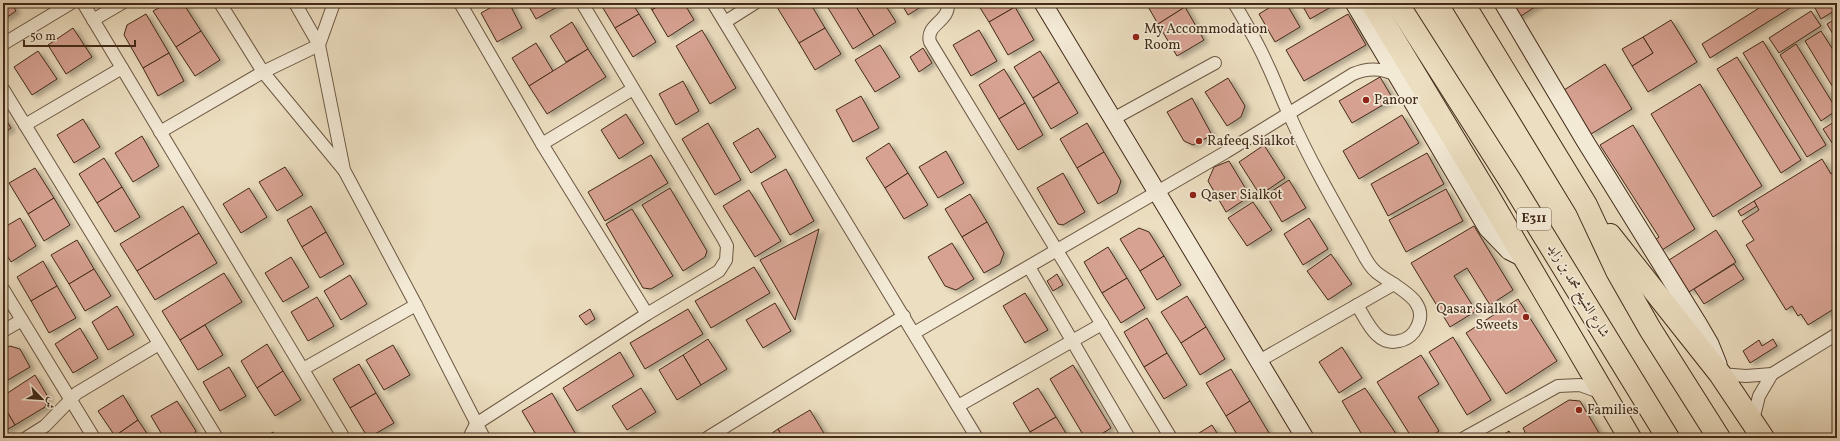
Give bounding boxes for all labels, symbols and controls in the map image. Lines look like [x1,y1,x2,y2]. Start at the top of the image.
place label: My Accommodation Room [1144,20,1268,55]
scale bar [24,22,135,48]
text: 50 m [30,29,56,45]
marker: My Accommodation Room [1131,32,1141,42]
place label: Panoor [1374,91,1418,110]
marker: Panoor [1361,95,1371,105]
place label: Rafeeq Sialkot [1207,132,1295,151]
marker: Rafeeq Sialkot [1194,136,1204,146]
place label: Qaser Sialkot [1201,186,1282,205]
marker: Qaser Sialkot [1188,190,1198,200]
road number: E311 [1517,208,1551,230]
street label: شارع الشيخ محمد بن زايد [1541,241,1614,343]
place label: Qasar Sialkot Sweets [1436,300,1518,335]
marker: Qasar Sialkot Sweets [1521,312,1531,322]
north arrow [22,379,62,419]
text: ش [41,394,59,411]
place label: Families [1587,401,1639,420]
marker: Families [1574,405,1584,415]

